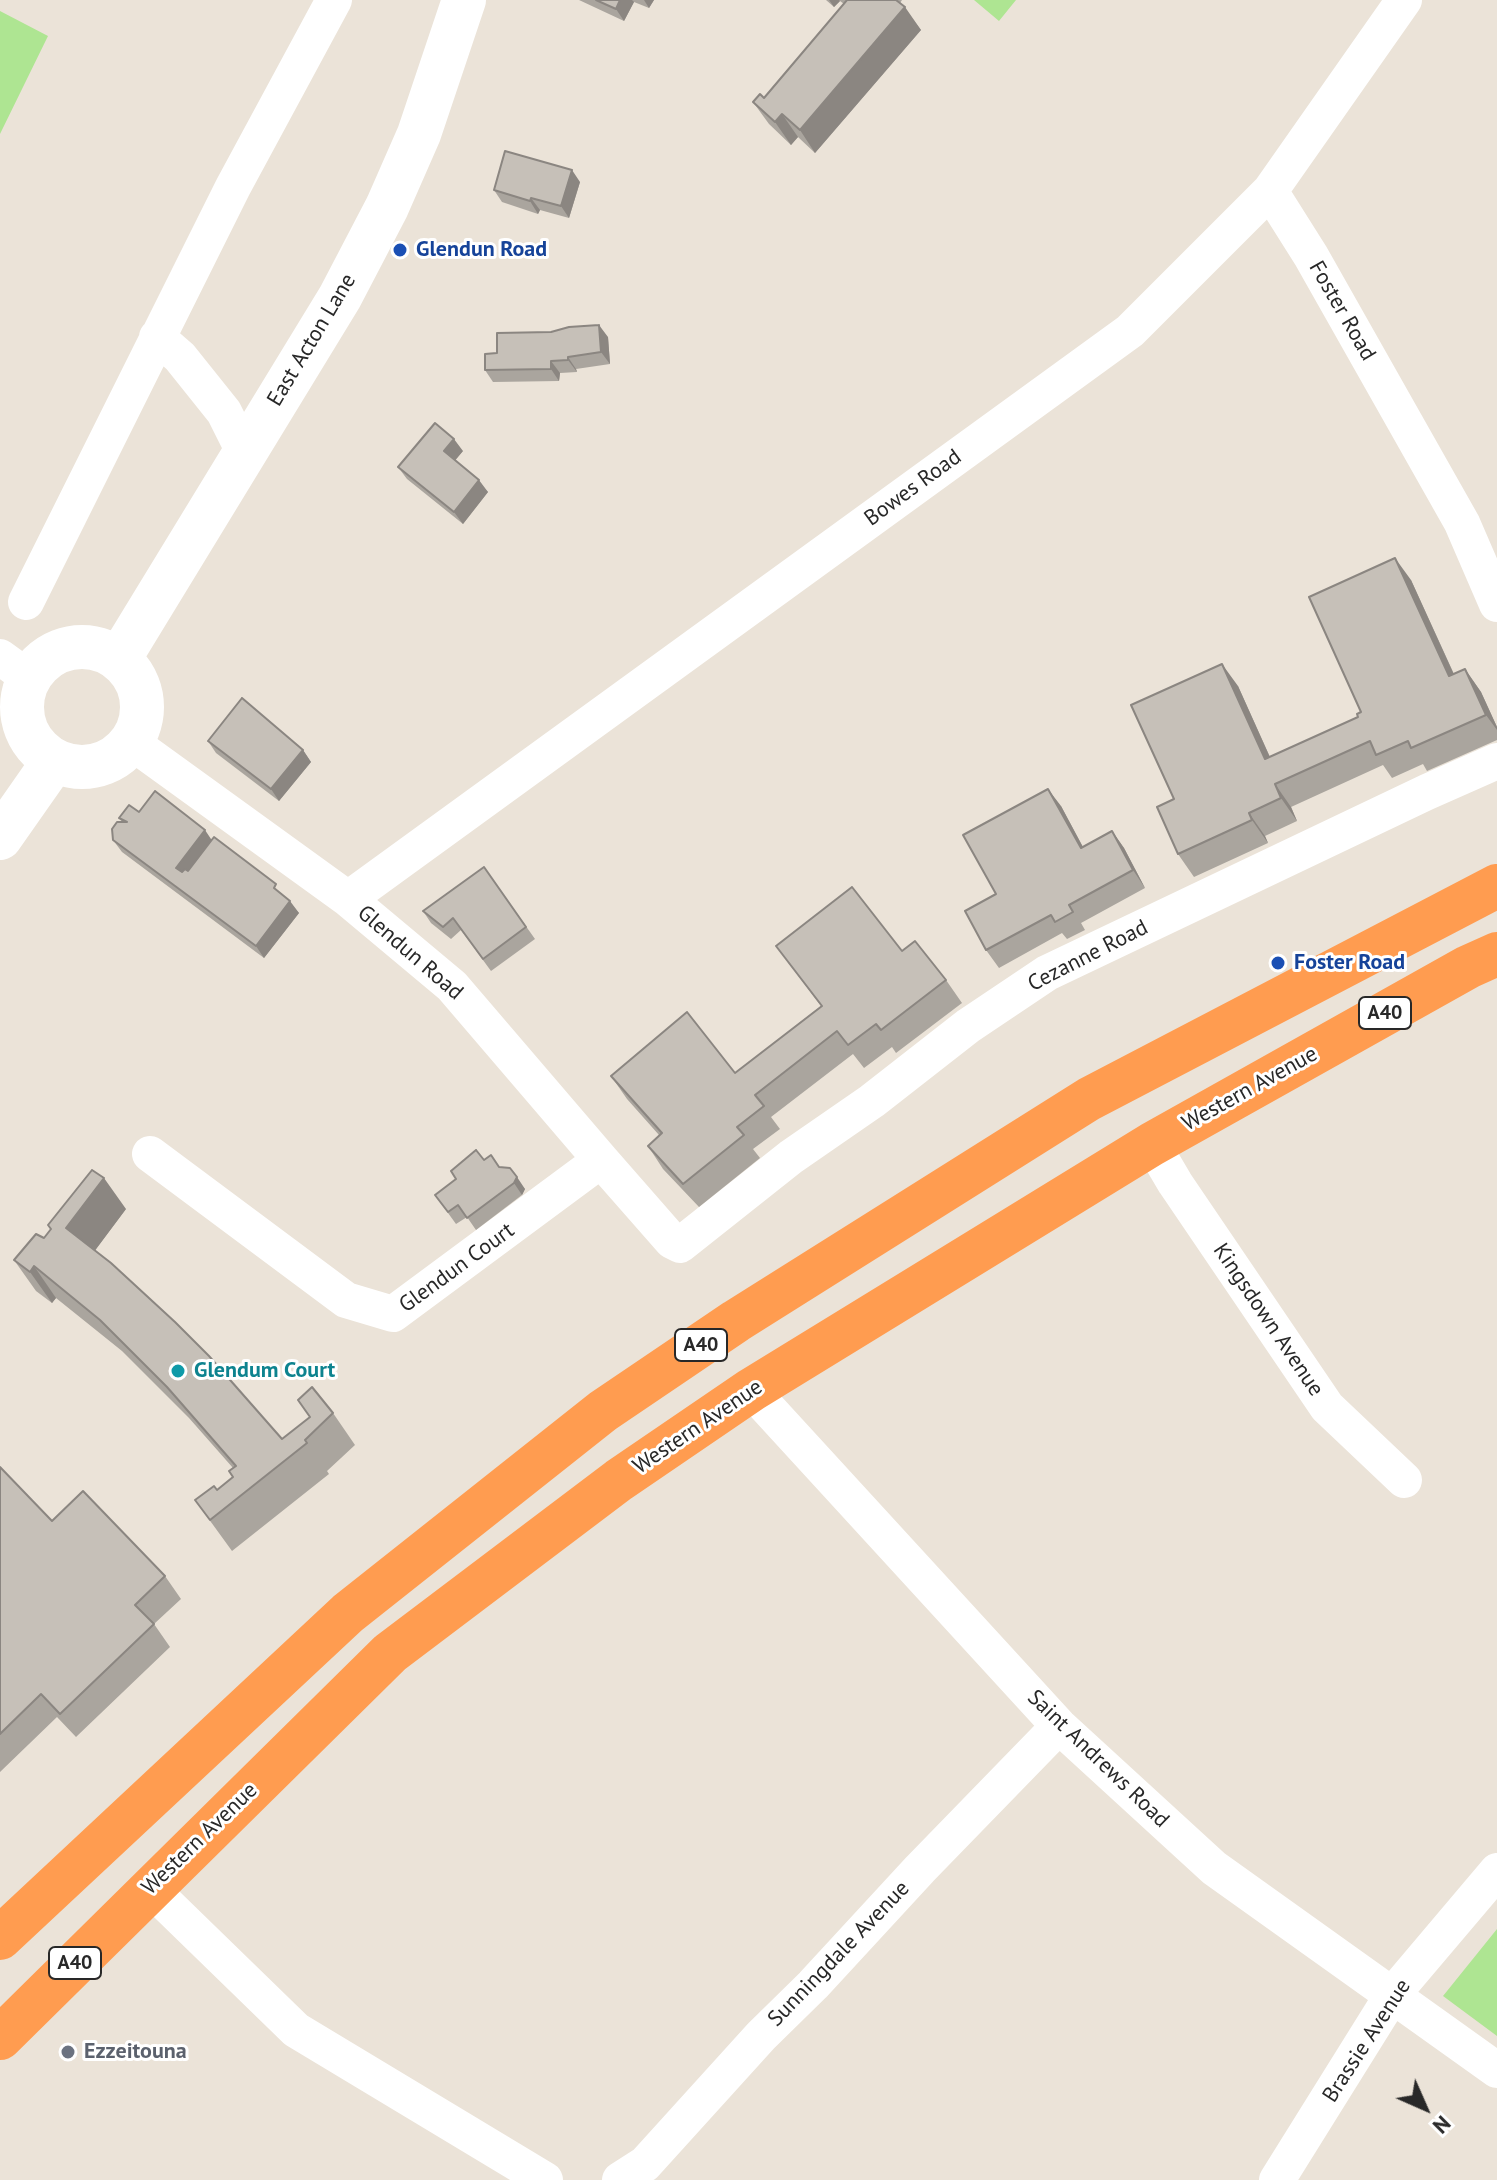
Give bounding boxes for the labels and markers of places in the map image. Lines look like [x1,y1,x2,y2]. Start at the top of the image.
place label: Glendun Road [416,237,547,263]
marker: Glendun Road [391,241,409,259]
place label: Foster Road [1294,950,1405,976]
marker: Foster Road [1269,954,1287,972]
place label: Glendum Court [194,1358,335,1384]
marker: Glendum Court [169,1362,187,1380]
place label: Ezzeitouna [84,2039,187,2065]
marker: Ezzeitouna [59,2043,77,2061]

